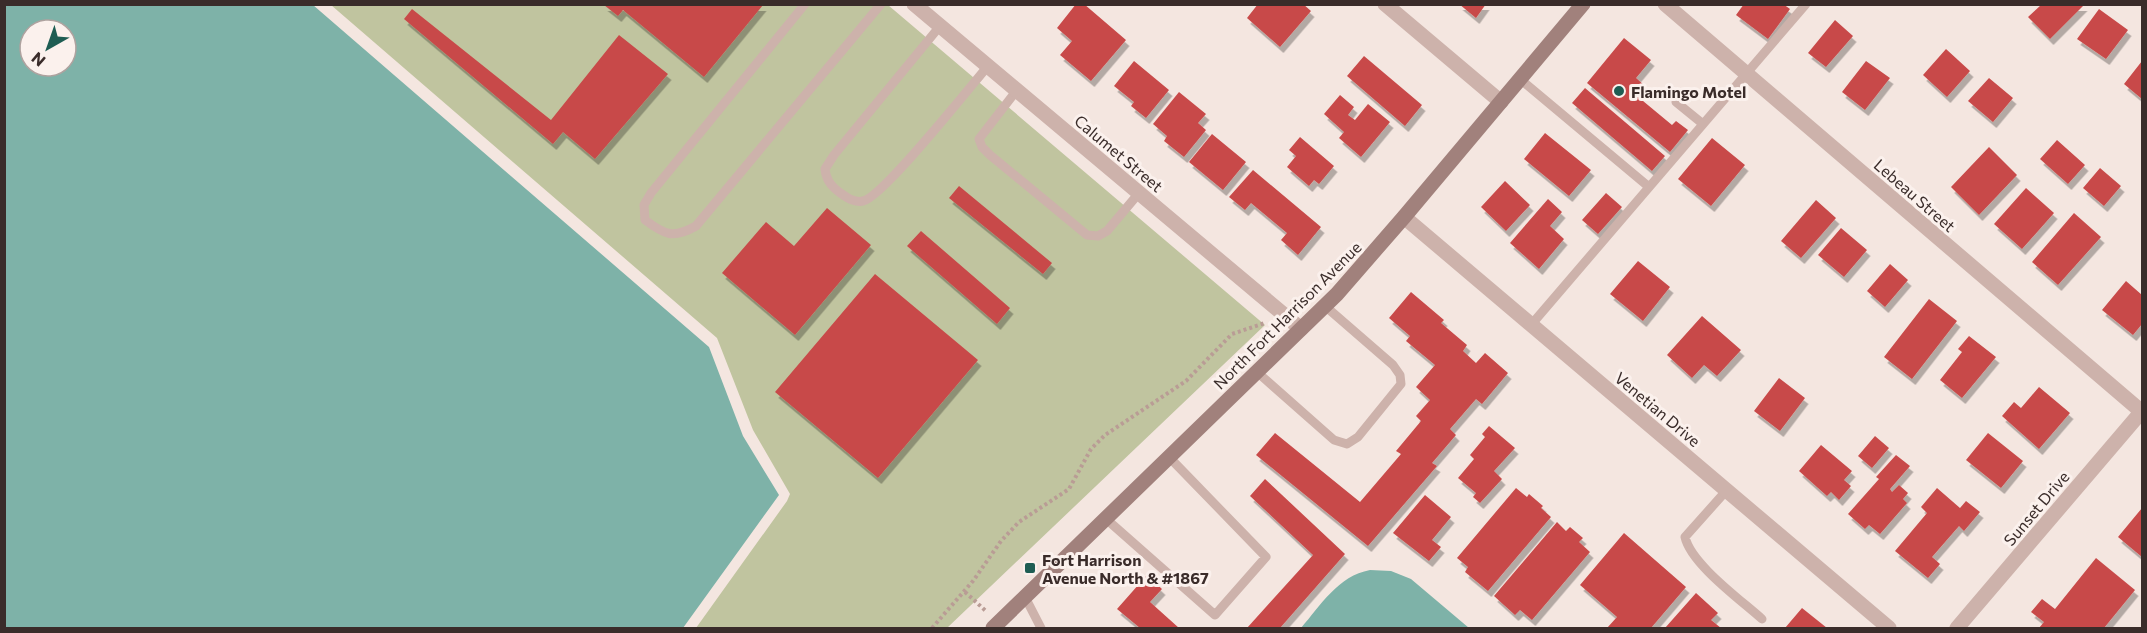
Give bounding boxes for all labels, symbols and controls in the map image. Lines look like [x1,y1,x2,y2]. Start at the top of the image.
north arrow [18,18,78,78]
text: N [27,49,49,71]
place label: Flamingo Motel [1631,82,1746,101]
marker: Flamingo Motel [1612,84,1626,98]
street label: Calumet Street [1071,111,1167,196]
street label: Lebeau Street [1871,155,1960,236]
street label: North Fort Harrison Avenue [1209,237,1365,393]
street label: Venetian Drive [1611,368,1705,450]
street label: Sunset Drive [1999,467,2073,549]
place label: Fort Harrison Avenue North & #1867 [1042,550,1209,587]
marker: Fort Harrison Avenue North & #1867 [1023,561,1037,575]

